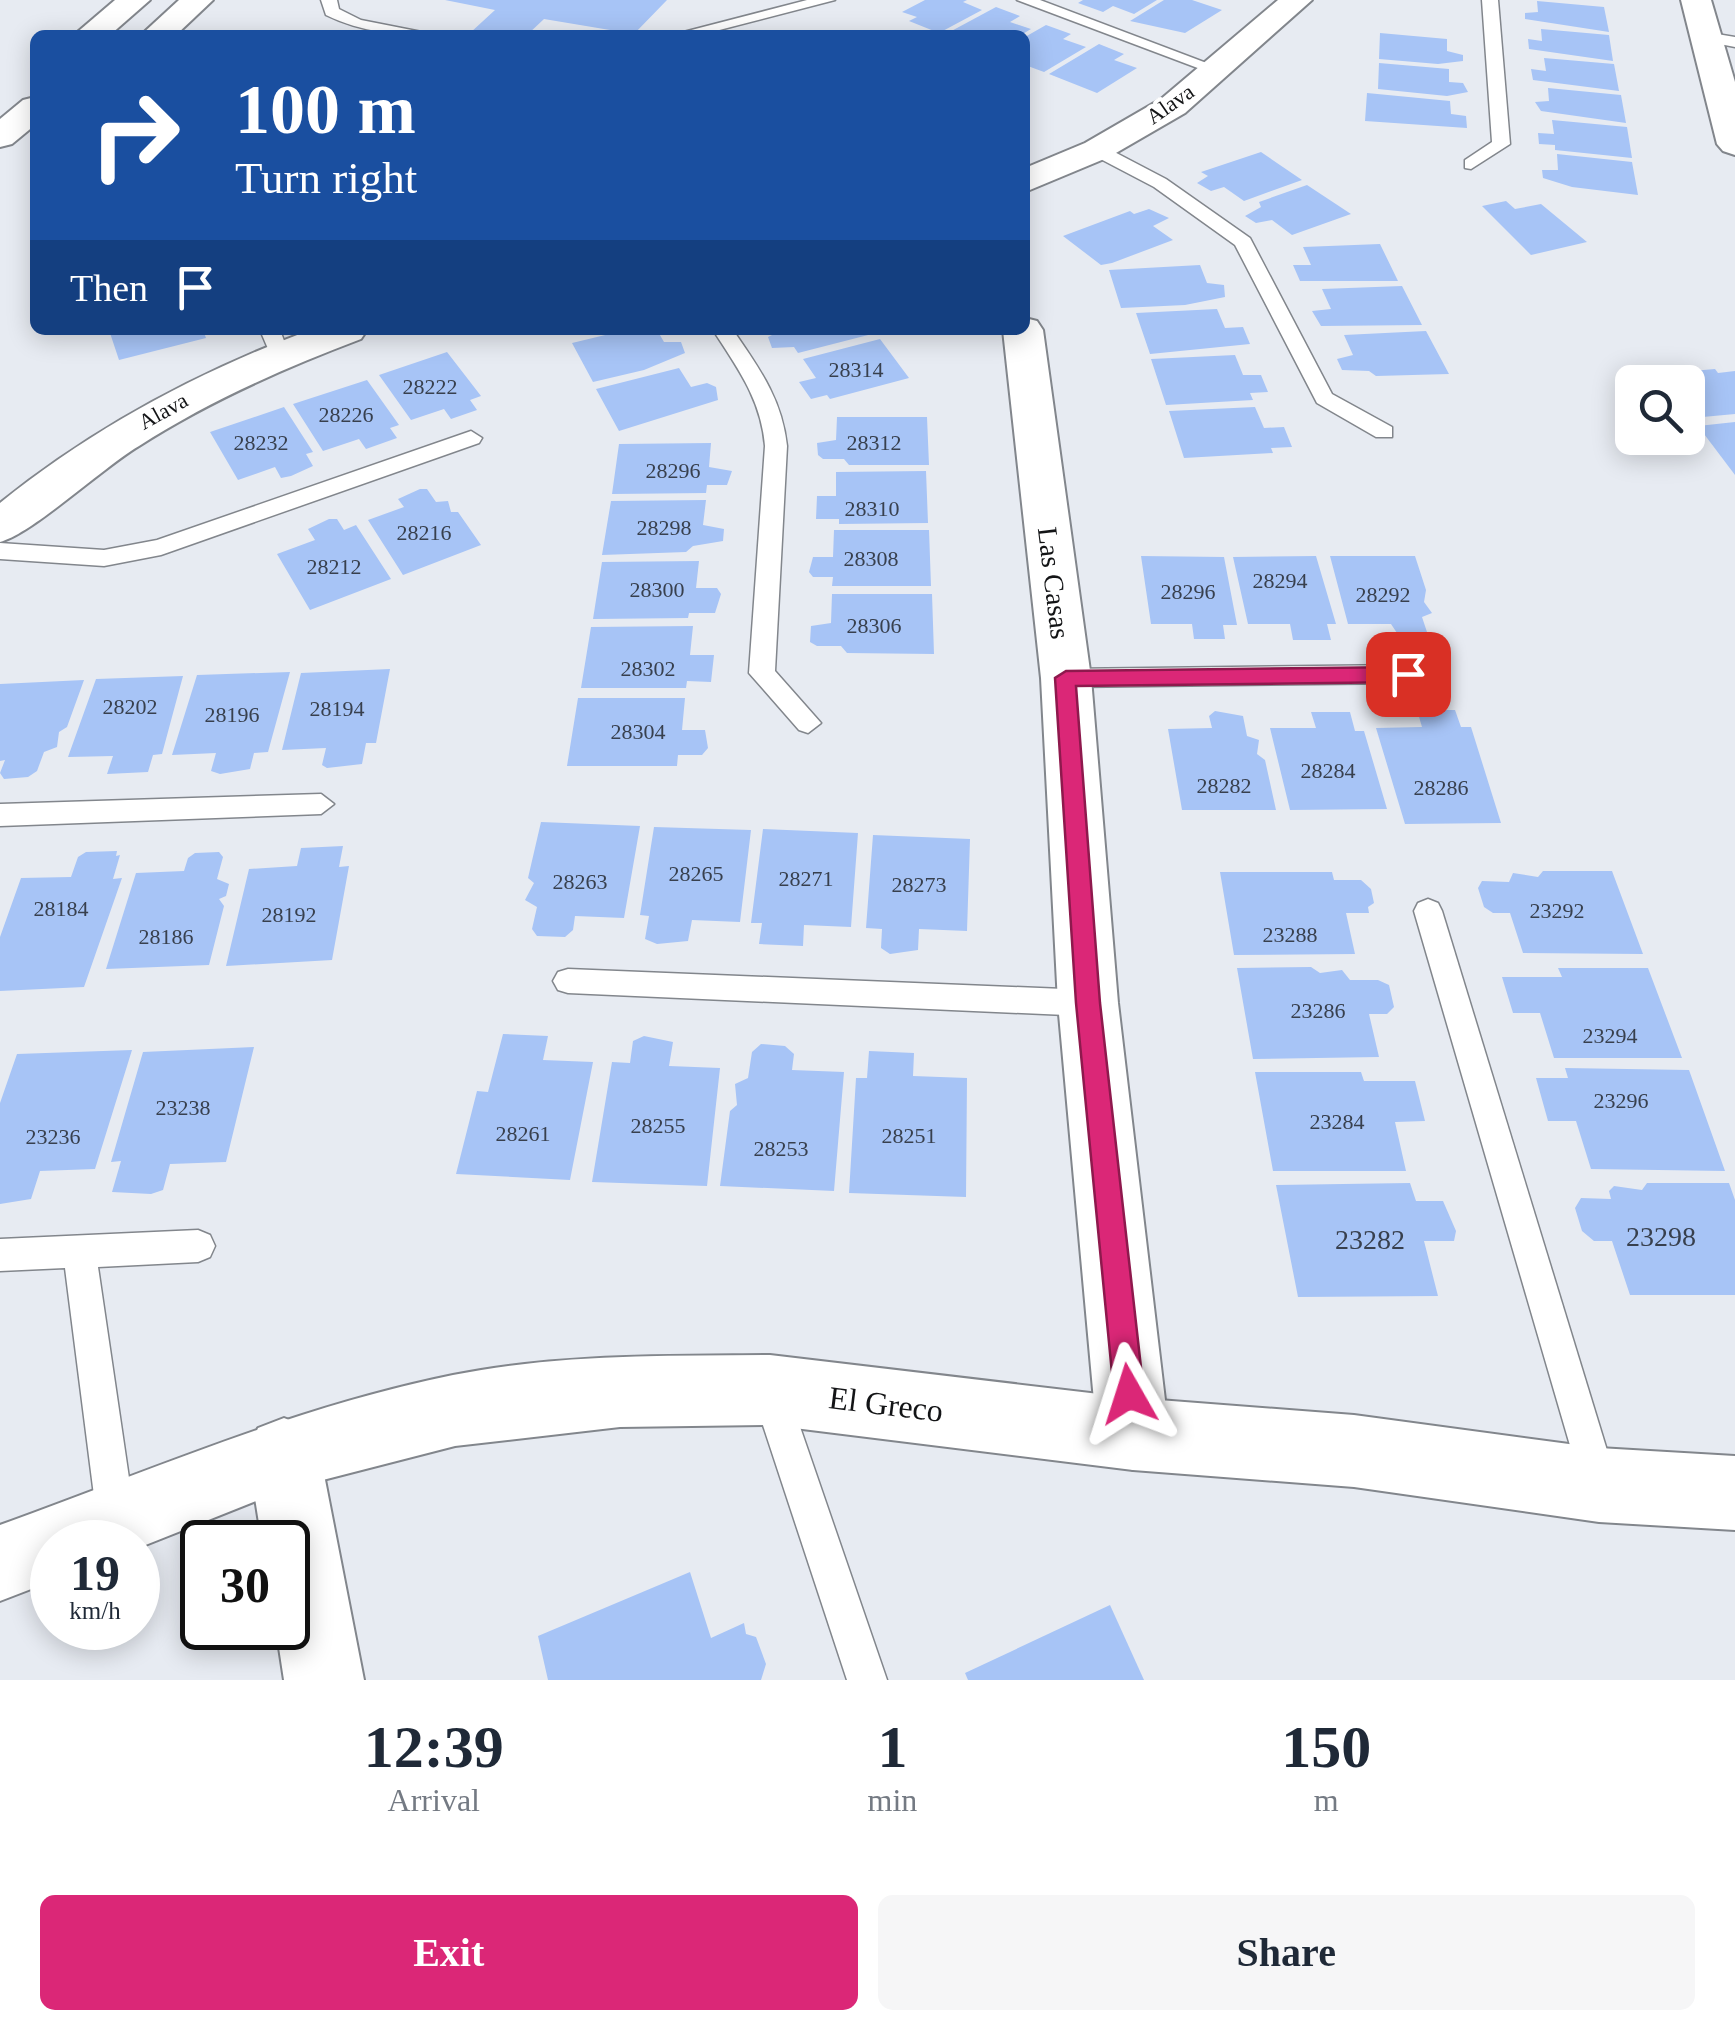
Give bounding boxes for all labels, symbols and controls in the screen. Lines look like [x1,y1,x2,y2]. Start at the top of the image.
icon: right [70,70,200,200]
text: 100 m [235,71,416,148]
street label: Alava [1141,79,1199,129]
text: Turn right [235,153,417,203]
icon: arrive [168,260,223,315]
text: Then [70,267,148,309]
house number: 28314 [829,357,884,382]
map controls [1615,365,1705,455]
button: search [1615,365,1705,455]
house number: 28222 [403,374,458,399]
street label: Alava [134,387,192,435]
house number: 28226 [319,402,374,427]
house number: 28232 [234,430,289,455]
house number: 28312 [847,430,902,455]
house number: 28296 [646,458,701,483]
house number: 28310 [845,496,900,521]
house number: 28298 [637,515,692,540]
house number: 28216 [397,520,452,545]
street label: Las Casas [1032,525,1076,641]
house number: 28308 [844,546,899,571]
house number: 28212 [307,554,362,579]
house number: 28294 [1253,568,1308,593]
house number: 28300 [630,577,685,602]
house number: 28296 [1161,579,1216,604]
house number: 28292 [1356,582,1411,607]
house number: 28306 [847,613,902,638]
pin [1366,632,1451,717]
icon: arrive [1381,647,1436,702]
house number: 28302 [621,656,676,681]
house number: 28202 [103,694,158,719]
house number: 28194 [310,696,365,721]
house number: 28196 [205,702,260,727]
house number: 28304 [611,719,666,744]
house number: 28284 [1301,758,1356,783]
house number: 28282 [1197,773,1252,798]
house number: 28286 [1414,775,1469,800]
house number: 28265 [669,861,724,886]
house number: 28271 [779,866,834,891]
house number: 28263 [553,869,608,894]
house number: 28273 [892,872,947,897]
house number: 28184 [34,896,89,921]
house number: 23292 [1530,898,1585,923]
house number: 28192 [262,902,317,927]
house number: 23288 [1263,922,1318,947]
house number: 28186 [139,924,194,949]
house number: 23286 [1291,998,1346,1023]
house number: 23294 [1583,1023,1638,1048]
house number: 23296 [1594,1088,1649,1113]
house number: 23238 [156,1095,211,1120]
house number: 23284 [1310,1109,1365,1134]
house number: 28255 [631,1113,686,1138]
house number: 28261 [496,1121,551,1146]
house number: 28251 [882,1123,937,1148]
house number: 23236 [26,1124,81,1149]
house number: 28253 [754,1136,809,1161]
house number: 23298 [1626,1221,1696,1252]
house number: 23282 [1335,1224,1405,1255]
position arrow [1077,1342,1181,1446]
street label: El Greco [827,1379,945,1429]
speed limit sign: 30 [180,1520,310,1650]
text: 19 [70,1545,120,1601]
text: km/h [69,1597,121,1624]
text: 12:39 [364,1714,504,1780]
text: 1 [877,1714,907,1780]
text: 150 [1281,1714,1371,1780]
text: Arrival [388,1782,480,1818]
text: min [868,1782,917,1818]
text: m [1314,1782,1339,1818]
button: Exit [40,1895,858,2010]
button: Share [878,1895,1695,2010]

